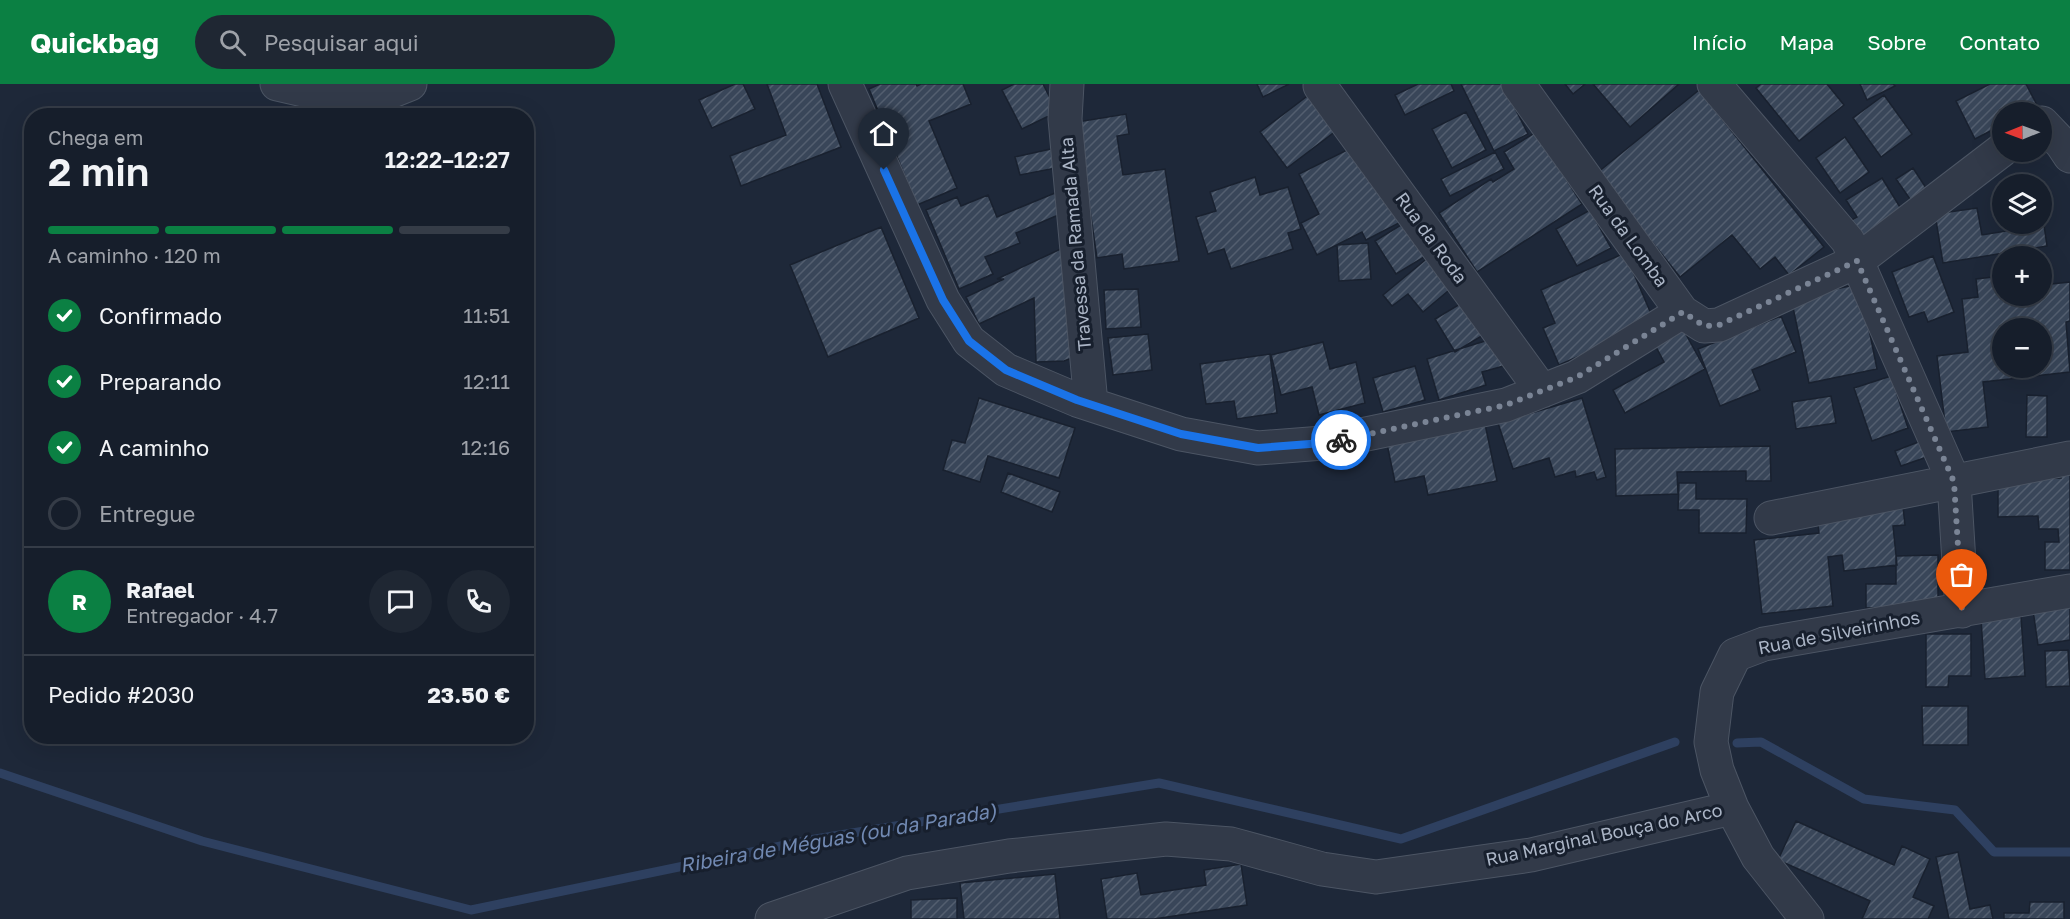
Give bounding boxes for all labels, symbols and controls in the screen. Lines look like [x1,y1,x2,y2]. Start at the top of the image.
search box [195,15,615,69]
text: Quickbag [30,26,159,59]
icon: search [216,26,249,59]
text: Pesquisar aqui [264,29,419,56]
text: Início [1692,29,1747,55]
text: Mapa [1780,29,1834,55]
text: Sobre [1867,29,1926,55]
text: Contato [1959,29,2040,55]
north arrow [1992,102,2052,162]
map controls [1992,102,2052,378]
pin [858,108,909,170]
icon: home [867,117,900,150]
text: Chega em [48,125,143,149]
street label: Travessa da Ramada Alta [1055,136,1095,352]
text: 12:22–12:27 [385,146,510,173]
text: 2 min [48,148,149,195]
button: layers [1992,174,2052,234]
street label: Rua da Lomba [1584,180,1673,291]
street label: Rua da Roda [1391,188,1472,287]
text: A caminho · 120 m [48,243,221,267]
button: + [1992,246,2052,306]
icon: check [48,299,81,332]
text: Confirmado [99,302,222,329]
text: 11:51 [463,303,510,327]
button: − [1992,318,2052,378]
icon: check [48,365,81,398]
text: Preparando [99,368,222,395]
text: 12:11 [463,369,510,393]
courier [1311,410,1371,470]
icon: bike [1325,424,1358,457]
icon: check [48,431,81,464]
text: A caminho [99,434,209,461]
text: 12:16 [461,435,510,459]
text: Entregue [99,500,195,527]
pin [1936,549,1987,611]
icon: bag [1945,558,1978,591]
button: chat [369,570,432,633]
button: phone [447,570,510,633]
text: Rafael [126,576,194,603]
text: R [72,588,87,615]
text: Entregador · 4.7 [126,603,278,627]
street label: Rua de Silveirinhos [1756,606,1922,659]
text: Pedido #2030 [48,681,194,708]
text: 23.50 € [427,681,510,708]
water label: Ribeira de Méguas (ou da Parada) [678,797,998,878]
street label: Rua Marginal Bouça do Arco [1483,798,1724,870]

